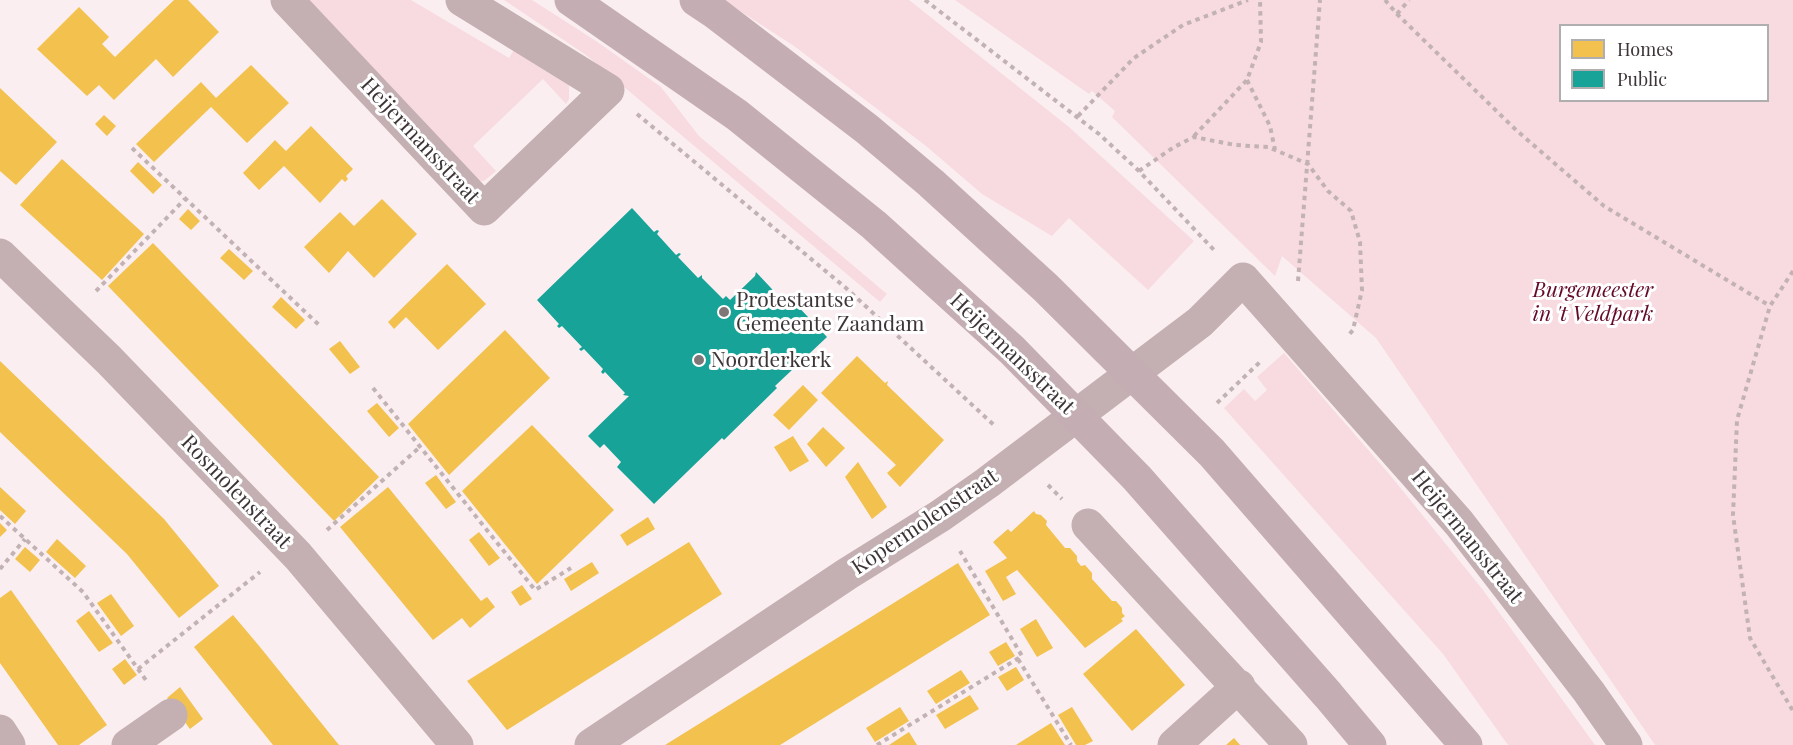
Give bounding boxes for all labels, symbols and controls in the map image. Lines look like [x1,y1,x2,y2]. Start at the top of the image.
legend [1559,24,1769,102]
text: Homes [1617,37,1673,61]
text: Public [1617,67,1667,91]
street label: Heijermansstraat [355,73,485,209]
park label: Burgemeester in 't Veldpark [1533,277,1653,327]
place label: Protestantse Gemeente Zaandam [736,287,924,337]
street label: Heijermansstraat [944,288,1080,420]
marker: Protestantse Gemeente Zaandam [717,305,731,319]
place label: Noorderkerk [711,347,831,373]
marker: Noorderkerk [692,353,706,367]
street label: Rosmolenstraat [176,430,296,554]
street label: Kopermolenstraat [847,464,1003,580]
street label: Heijermansstraat [1406,466,1528,608]

